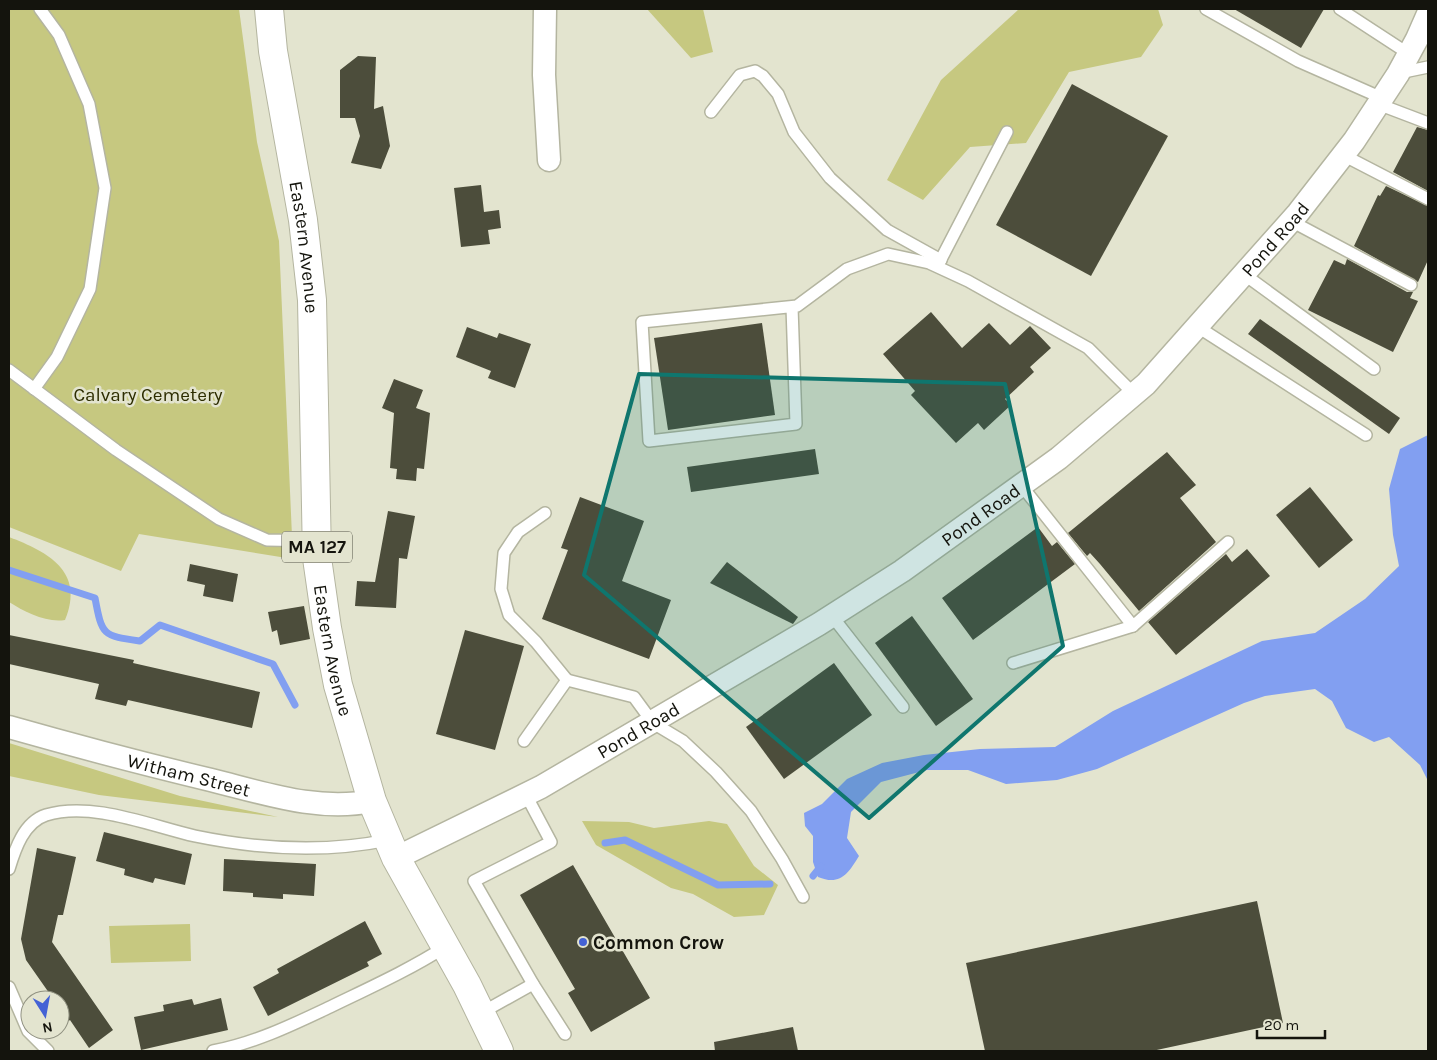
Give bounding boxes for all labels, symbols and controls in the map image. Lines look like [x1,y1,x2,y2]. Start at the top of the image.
street label: Eastern Avenue [284,179,322,314]
street label: Pond Road [1237,198,1314,281]
park label: Calvary Cemetery [73,384,223,406]
street label: Pond Road [937,479,1025,551]
road number: MA 127 [282,532,352,562]
street label: Eastern Avenue [309,583,356,719]
street label: Pond Road [593,698,684,764]
street label: Witham Street [125,750,253,802]
place label: Common Crow [593,932,724,954]
marker: Common Crow [577,936,589,948]
north arrow [20,990,70,1040]
scale bar [1257,1008,1324,1040]
text: 20 m [1264,1016,1299,1034]
text: N [41,1018,54,1037]

